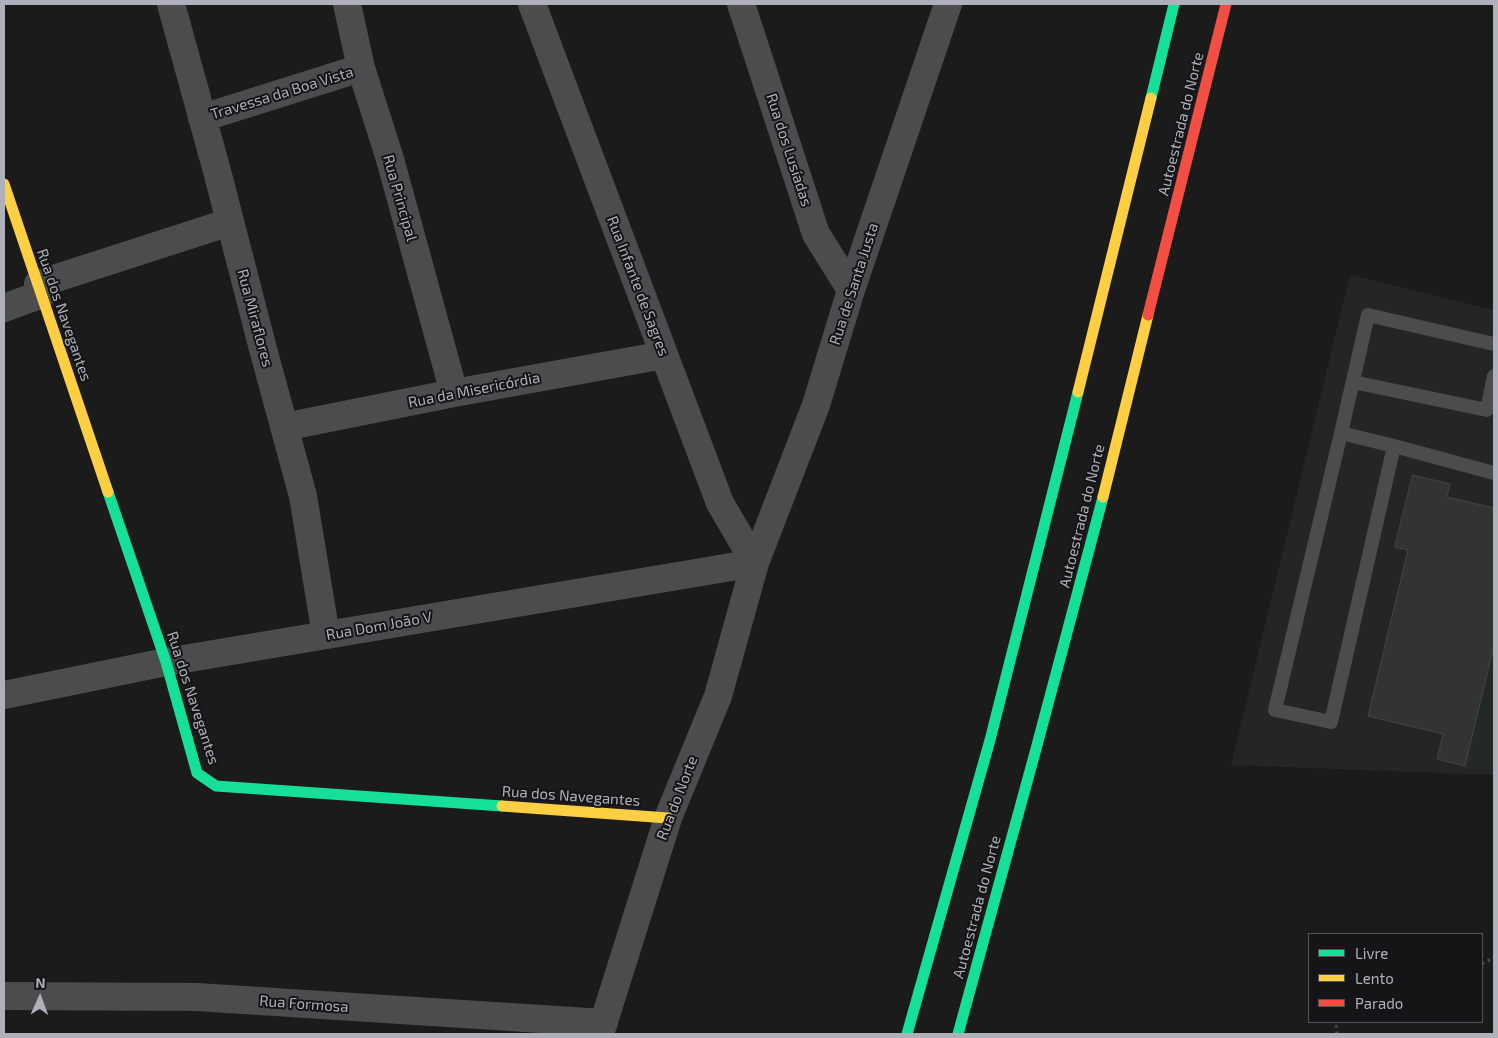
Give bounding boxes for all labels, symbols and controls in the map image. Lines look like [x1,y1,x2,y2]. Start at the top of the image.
street label: Autoestrada do Norte [1154,50,1208,198]
street label: Travessa da Boa Vista [208,63,356,123]
street label: Rua dos Lusíadas [762,91,816,209]
street label: Rua Principal [379,153,421,243]
street label: Rua Infante de Sagres [603,214,673,358]
street label: Rua de Santa Justa [826,221,882,347]
street label: Rua dos Navegantes [33,246,95,384]
street label: Rua Miraflores [233,267,277,369]
street label: Rua da Misericórdia [407,368,541,412]
street label: Autoestrada do Norte [1055,442,1109,590]
street label: Rua Dom João V [325,608,433,644]
street label: Rua dos Navegantes [163,629,223,767]
street label: Rua do Norte [653,753,701,843]
street label: Rua dos Navegantes [501,782,641,810]
street label: Autoestrada do Norte [949,834,1005,980]
legend [1308,933,1483,1023]
text: Livre [1355,944,1388,962]
text: Lento [1355,969,1394,987]
north arrow [15,973,65,1023]
text: N [35,974,46,991]
street label: Rua Formosa [259,992,349,1016]
text: Parado [1355,994,1403,1012]

